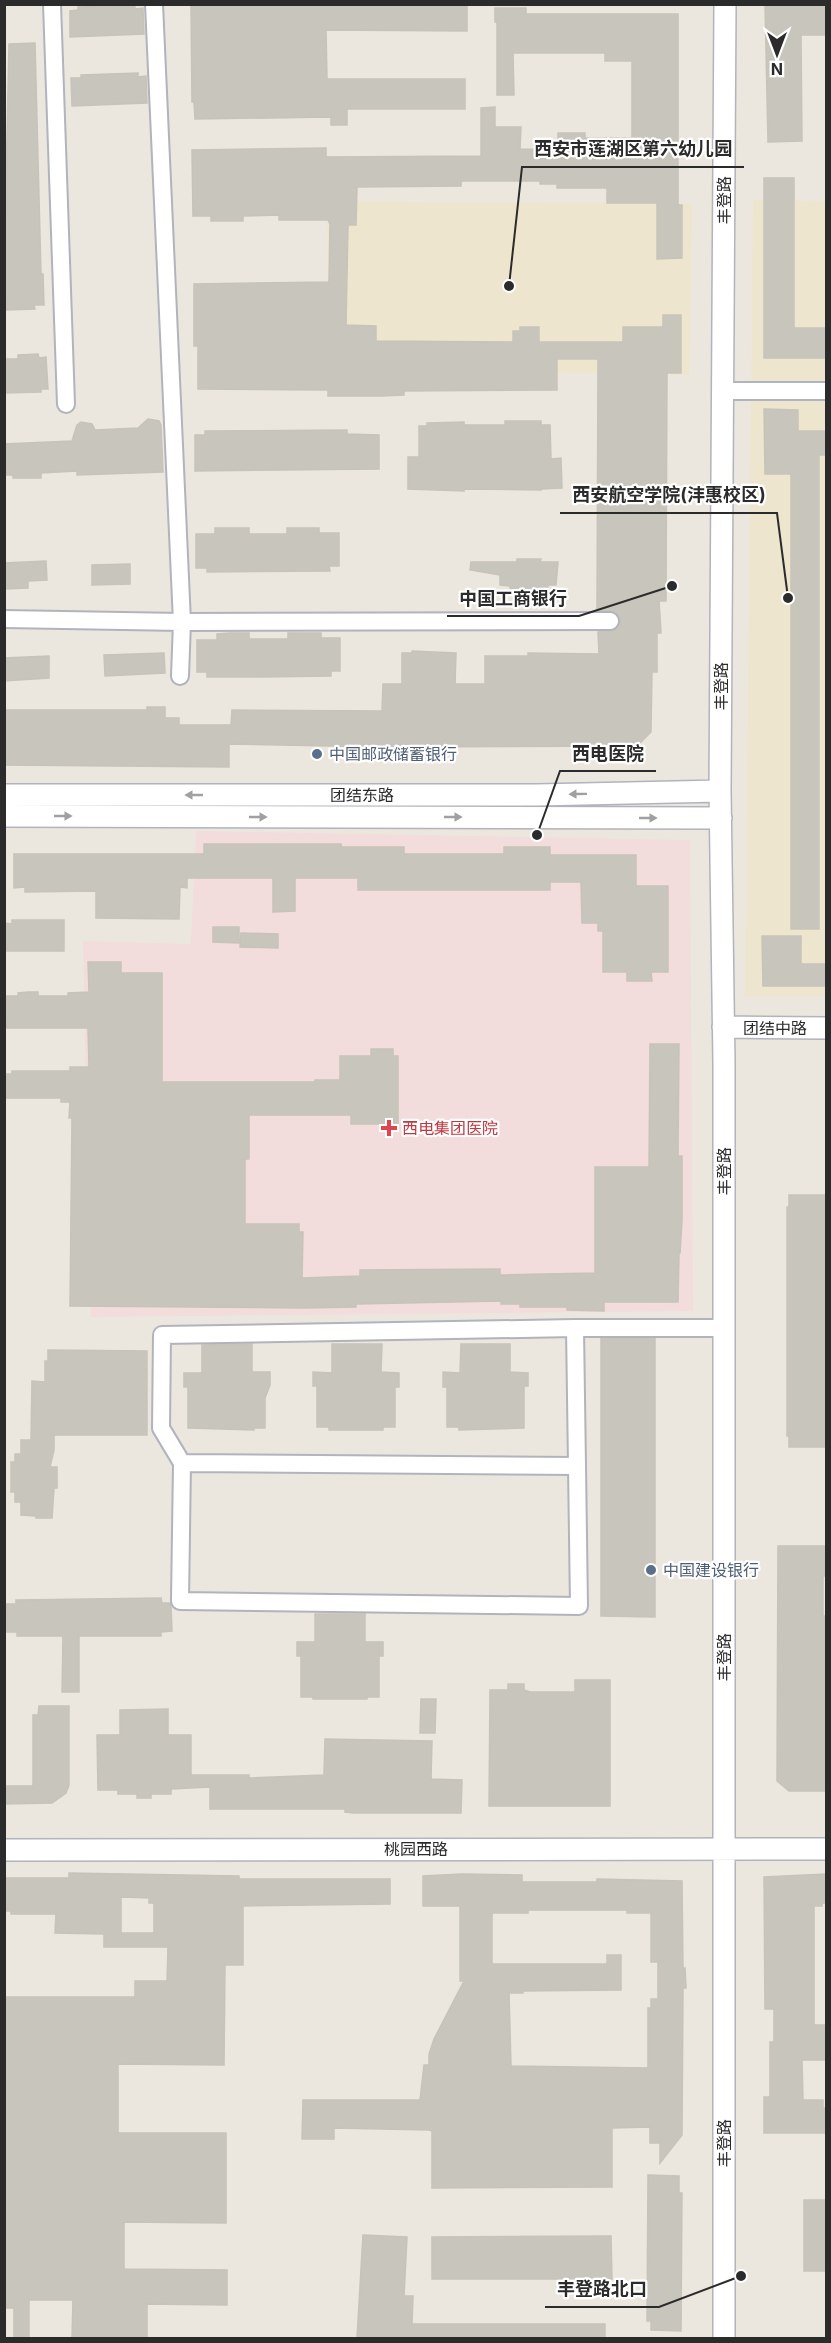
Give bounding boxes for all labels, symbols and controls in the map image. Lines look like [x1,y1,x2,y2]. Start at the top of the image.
north arrow [747,24,807,84]
text: N [771,59,783,79]
callout: 西安市莲湖区第六幼儿园 [522,131,744,167]
text: 西安市莲湖区第六幼儿园 [534,138,732,159]
street label: 丰登路 [714,176,734,224]
callout: 西安航空学院(沣惠校区) [560,477,777,513]
text: 西安航空学院(沣惠校区) [572,484,766,505]
callout: 中国工商银行 [447,580,579,616]
text: 中国工商银行 [459,588,567,609]
street label: 丰登路 [711,662,731,710]
callout: 西电医院 [560,735,656,771]
text: 西电医院 [572,743,644,764]
place label: 中国邮政储蓄银行 [329,744,457,764]
marker: 中国邮政储蓄银行 [310,747,324,761]
street label: 团结东路 [330,785,394,805]
one-way arrow [568,789,587,799]
one-way arrow [184,790,203,800]
one-way arrow [53,811,72,821]
one-way arrow [248,812,267,821]
one-way arrow [443,812,462,822]
one-way arrow [638,813,657,823]
street label: 团结中路 [743,1018,807,1038]
place label: 西电集团医院 [402,1118,498,1138]
marker: 西电集团医院 [380,1119,398,1137]
street label: 丰登路 [714,1147,734,1195]
place label: 中国建设银行 [663,1560,759,1580]
marker: 中国建设银行 [644,1563,658,1577]
street label: 丰登路 [714,1633,734,1681]
street label: 桃园西路 [384,1839,448,1859]
street label: 丰登路 [714,2119,734,2167]
callout: 丰登路北口 [545,2271,659,2307]
text: 丰登路北口 [557,2278,647,2299]

